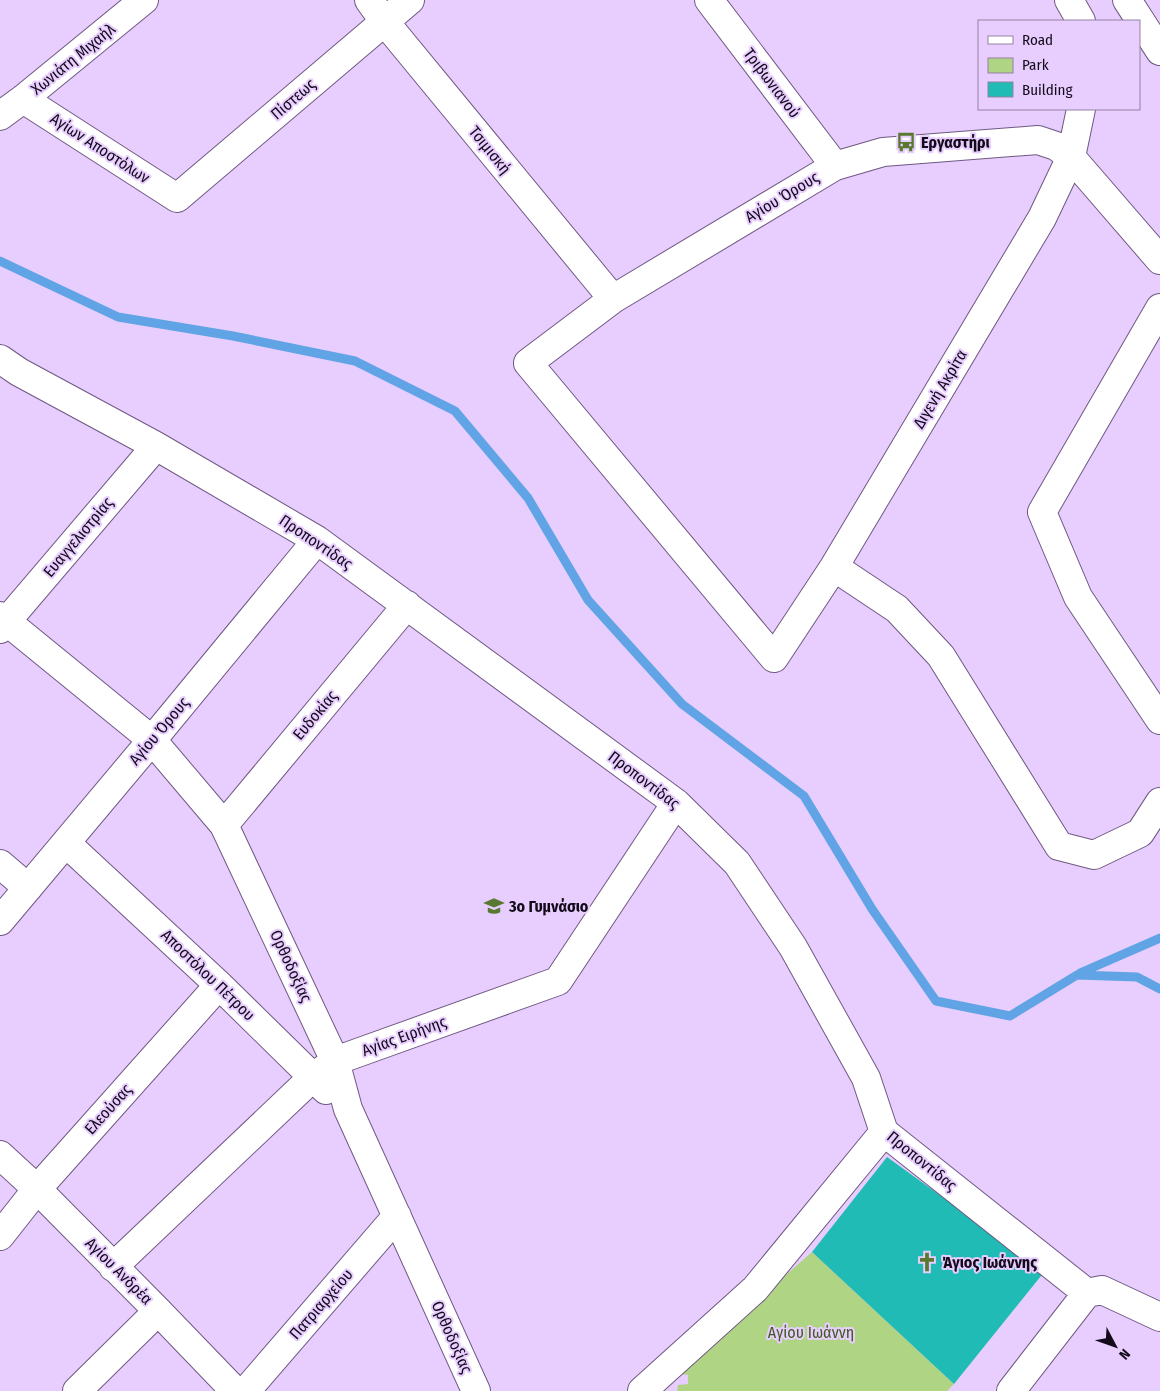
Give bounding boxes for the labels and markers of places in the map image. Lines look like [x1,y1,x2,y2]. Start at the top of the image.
bus stop icon: Εργαστήρι [895,131,917,153]
place label: Εργαστήρι [921,133,990,152]
school or university icon: 3ο Γυμνάσιο [483,895,505,917]
place label: 3ο Γυμνάσιο [508,897,589,916]
church icon: Άγιος Ιωάννης [916,1251,938,1273]
place label: Άγιος Ιωάννης [942,1253,1037,1272]

